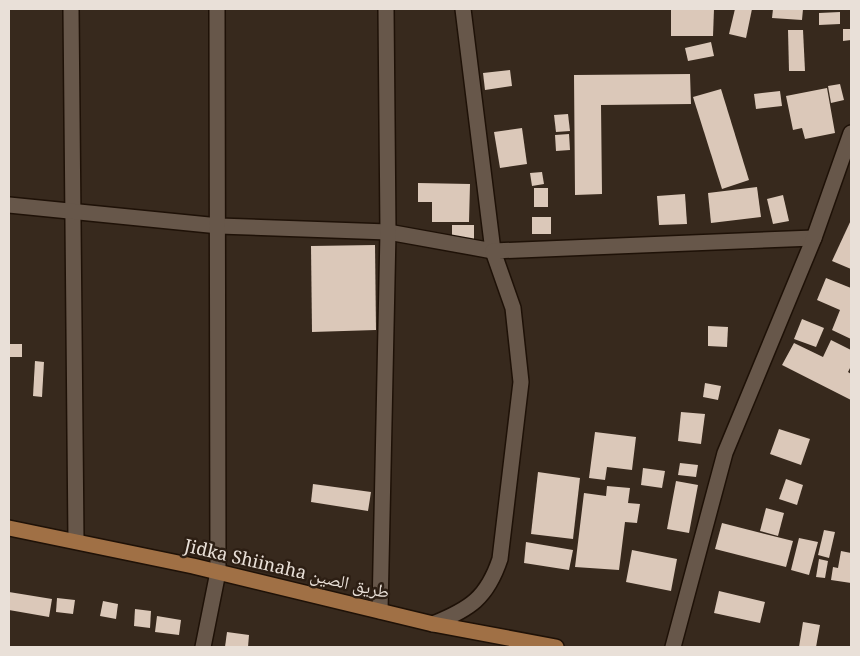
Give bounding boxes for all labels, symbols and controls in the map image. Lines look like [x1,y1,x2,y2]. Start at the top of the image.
street label: Jidka Shiinaha طريق الصين [181,532,392,603]

